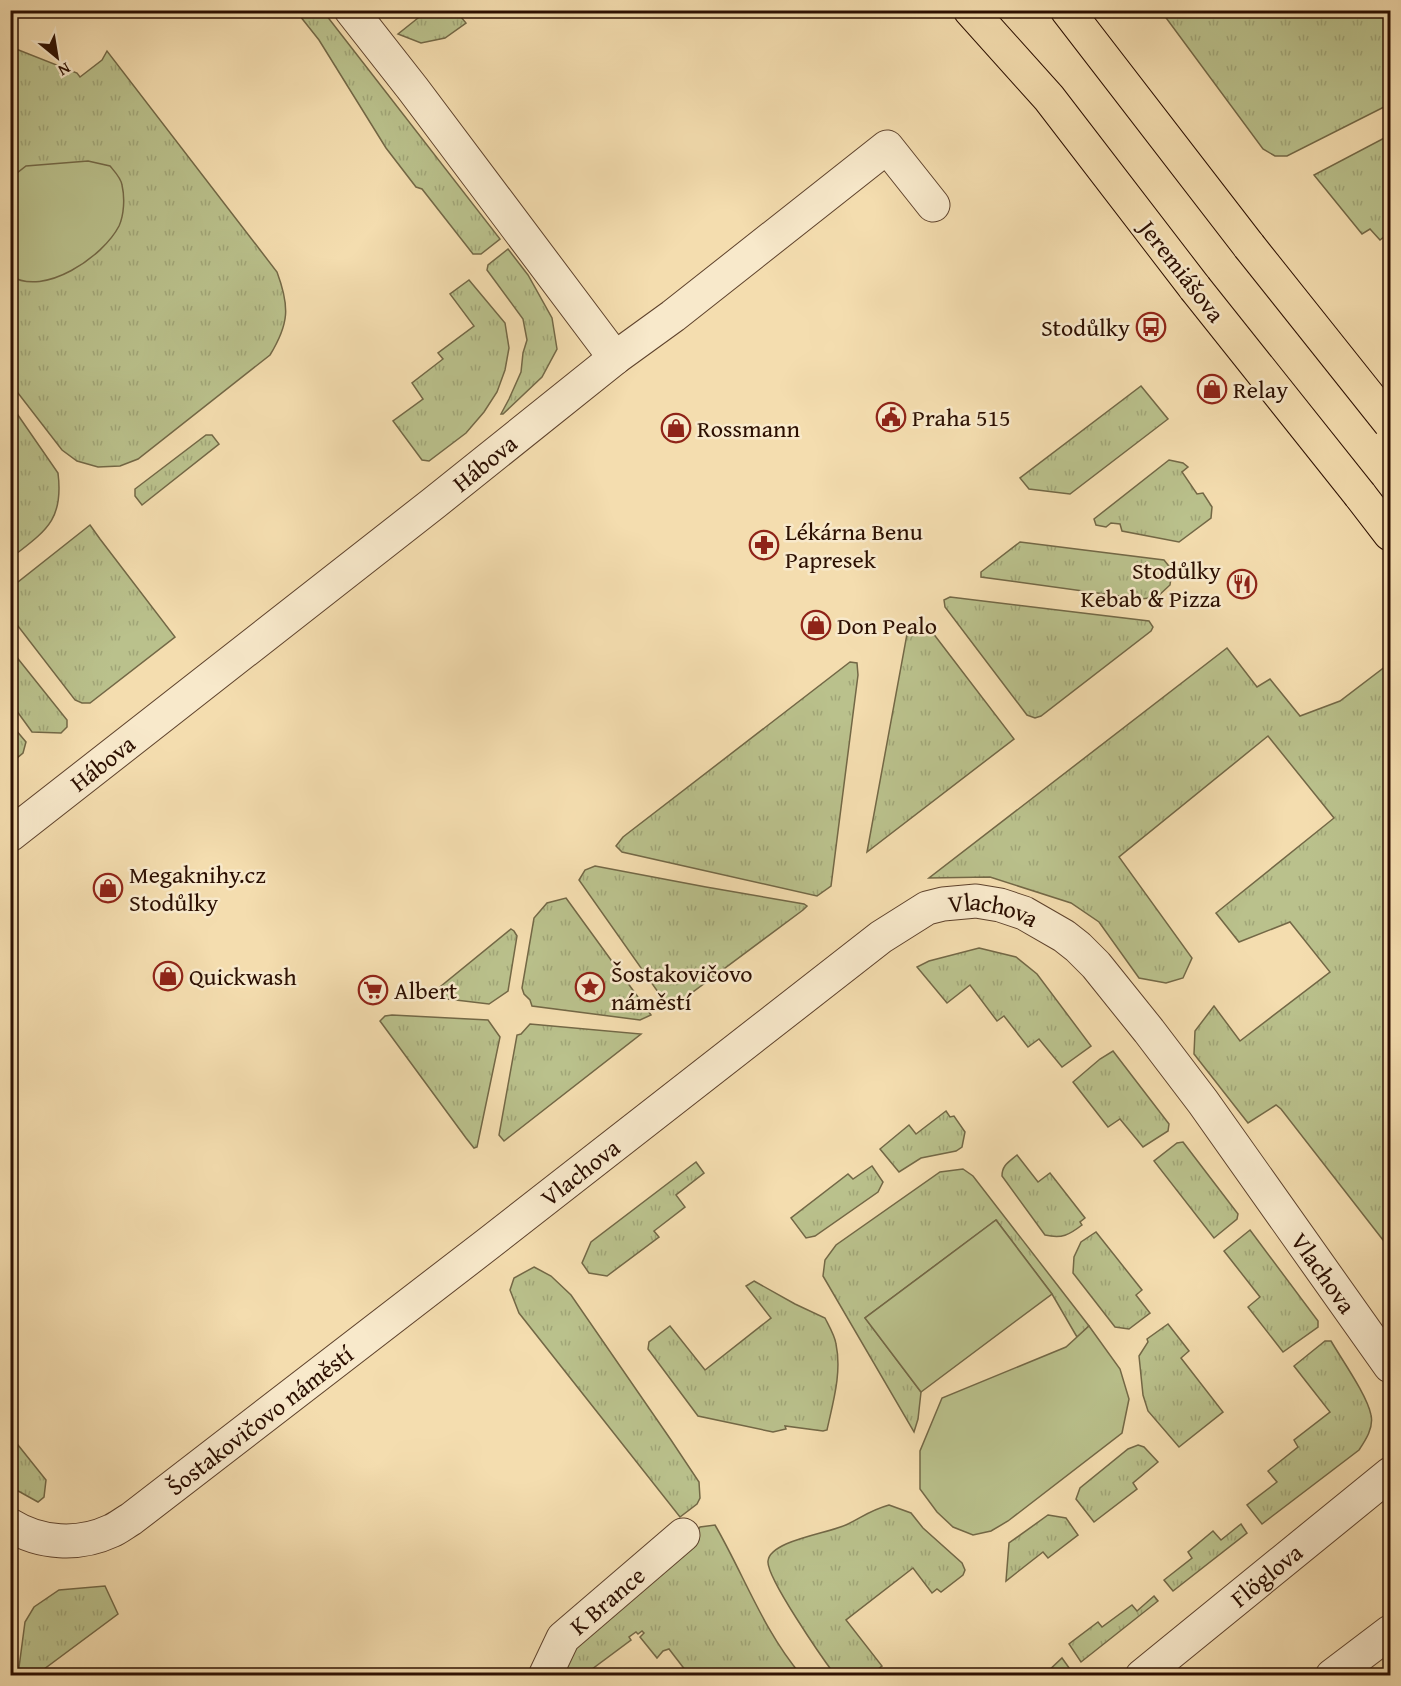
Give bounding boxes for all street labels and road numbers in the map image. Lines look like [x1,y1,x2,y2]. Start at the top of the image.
street label: Jeremiášova [1129,210,1234,330]
street label: Hábova [444,425,525,500]
street label: Hábova [62,726,143,800]
street label: Vlachova [946,883,1046,936]
street label: Vlachova [533,1130,627,1214]
street label: Vlachova [1283,1225,1365,1321]
street label: Šostakovičovo náměstí [159,1336,361,1503]
street label: Flöglova [1222,1534,1310,1615]
street label: K Brance [562,1558,652,1643]

